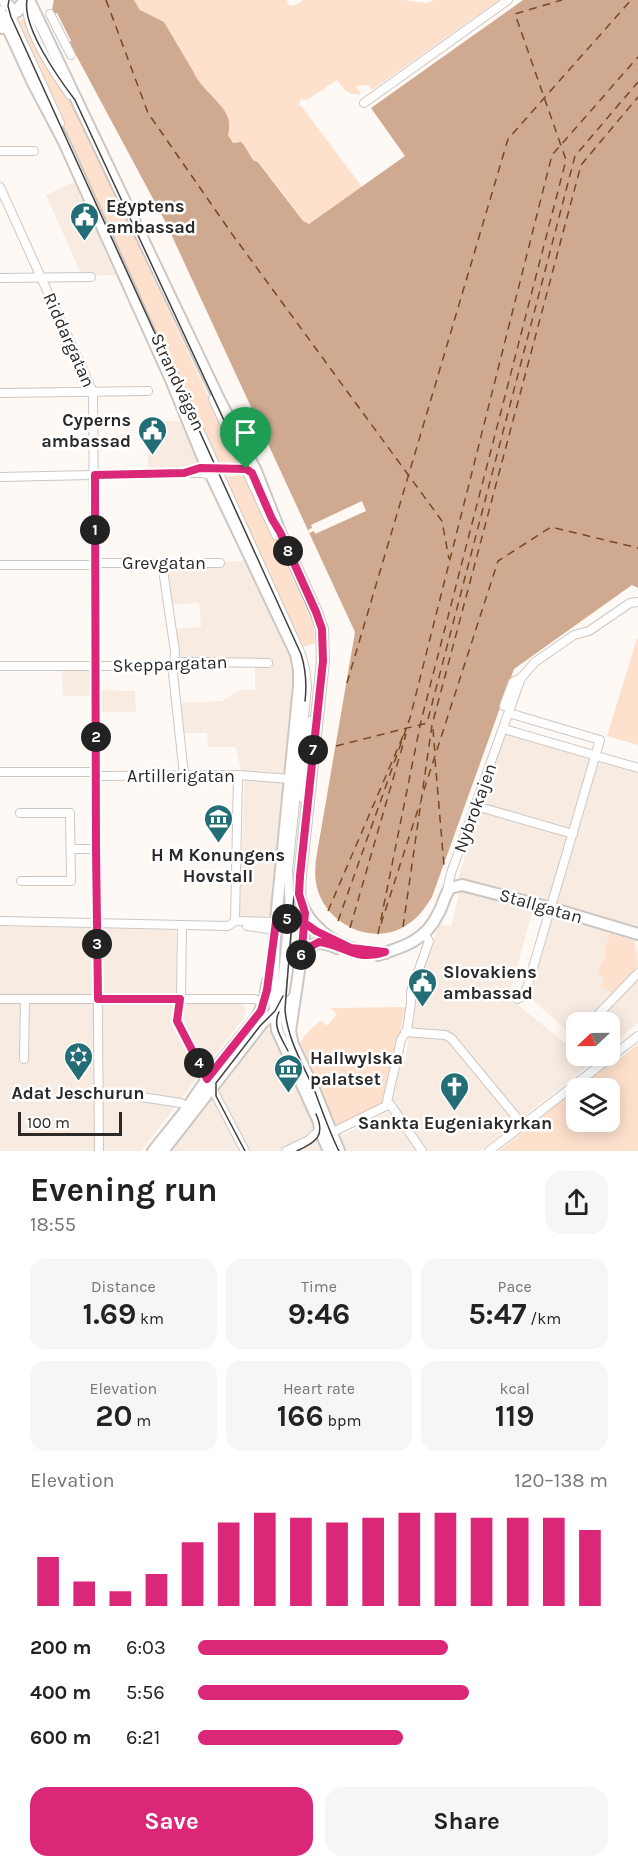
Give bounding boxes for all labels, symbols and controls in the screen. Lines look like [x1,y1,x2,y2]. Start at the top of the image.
place label: Egyptens ambassad [106,195,196,238]
public building icon: Egyptens ambassad [69,200,101,242]
street label: Riddargatan [38,289,100,391]
street label: Strandvägen [146,330,210,434]
pin [220,407,271,469]
place label: Cyperns ambassad [41,409,131,452]
public building icon: Cyperns ambassad [136,414,168,456]
icon: arrive [229,416,262,449]
pin: 1 [80,515,110,545]
text: 1 [92,520,98,539]
pin: 8 [273,536,303,566]
text: 8 [283,541,293,560]
street label: Grevgatan [122,552,206,574]
street label: Skeppargatan [112,651,228,677]
pin: 2 [81,722,111,752]
text: 2 [91,727,101,746]
pin: 7 [298,735,328,765]
text: 7 [309,740,317,759]
street label: Nybrokajen [449,760,501,856]
street label: Artillerigatan [127,765,235,787]
museum icon: H M Konungens Hovstall [202,802,234,844]
place label: H M Konungens Hovstall [151,844,285,887]
street label: Stallgatan [497,884,585,928]
pin: 5 [272,904,302,934]
text: 5 [282,909,292,928]
pin: 3 [82,929,112,959]
text: 3 [92,934,102,953]
pin: 6 [286,940,316,970]
text: 6 [296,945,306,964]
place label: Slovakiens ambassad [443,961,537,1004]
public building icon: Slovakiens ambassad [406,966,438,1008]
north arrow [566,1012,620,1066]
map controls [566,1012,620,1132]
synagogue icon: Adat Jeschurun [62,1040,94,1082]
place label: Hallwylska palatset [310,1047,403,1090]
pin: 4 [184,1048,214,1078]
museum icon: Hallwylska palatset [273,1052,305,1094]
text: 4 [194,1053,204,1072]
church icon: Sankta Eugeniakyrkan [439,1070,471,1112]
button: layers [566,1078,620,1132]
place label: Adat Jeschurun [11,1082,145,1104]
scale bar [18,1109,122,1136]
place label: Sankta Eugeniakyrkan [358,1112,552,1134]
text: 100 m [27,1113,70,1132]
text: Evening run [30,1171,218,1209]
button: share [545,1171,608,1234]
text: 18:55 [30,1213,76,1236]
text: Distance [91,1277,156,1296]
text: Time [301,1277,337,1296]
text: Pace [498,1277,532,1296]
text: 1.69 [83,1296,136,1332]
text: 9:46 [288,1296,350,1332]
text: 5:47 [468,1296,526,1332]
text: km [136,1309,164,1328]
text: /km [526,1309,561,1328]
text: Elevation [89,1379,157,1398]
text: Heart rate [283,1379,355,1398]
text: kcal [499,1379,530,1398]
text: 20 [95,1398,133,1434]
text: 166 [277,1398,324,1434]
text: 119 [495,1398,535,1434]
text: m [133,1411,151,1430]
text: bpm [324,1411,361,1430]
text: Elevation [30,1469,115,1492]
text: 120–138 m [514,1469,608,1492]
text: 200 m [30,1636,91,1659]
text: 6:03 [126,1636,166,1659]
text: 400 m [30,1681,91,1704]
text: 5:56 [126,1681,165,1704]
text: 600 m [30,1726,91,1749]
text: 6:21 [126,1726,160,1749]
button: Save [30,1787,313,1856]
button: Share [325,1787,608,1856]

